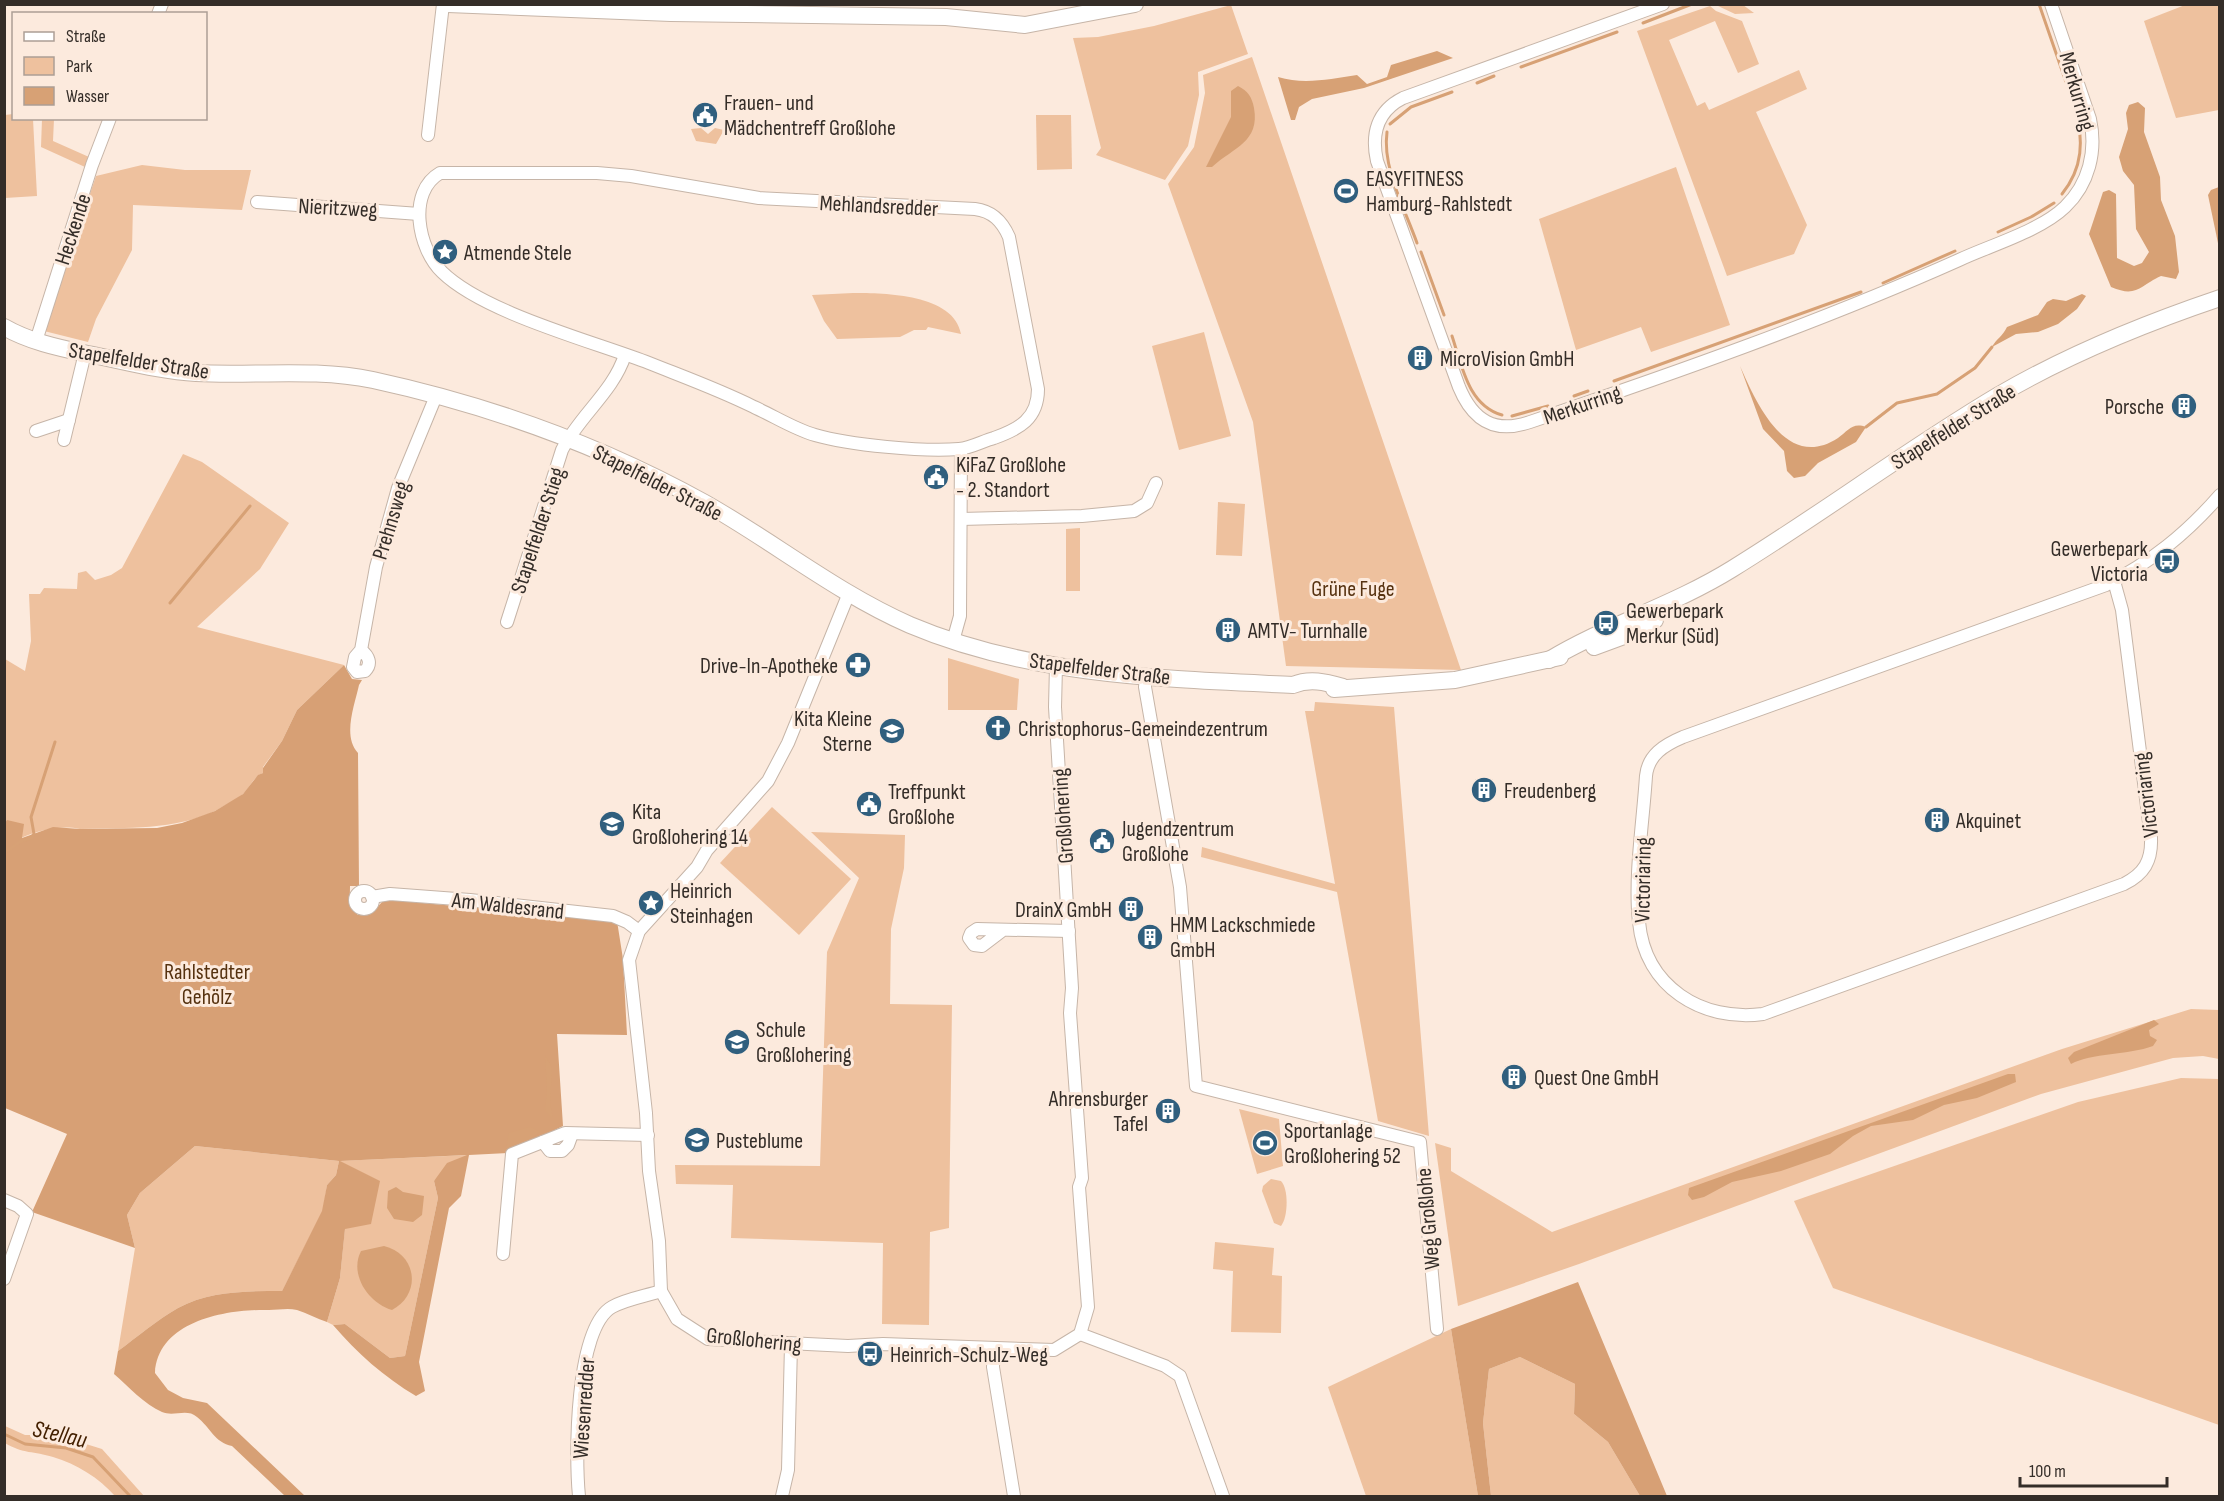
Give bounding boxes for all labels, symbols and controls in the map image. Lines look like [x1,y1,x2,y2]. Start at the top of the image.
legend [12,12,207,120]
text: Straße [66,26,106,47]
street label: Merkurring [2052,49,2101,134]
text: Park [66,56,92,77]
text: Wasser [66,86,109,107]
place label: Frauen- und Mädchentreff Großlohe [724,90,896,142]
public building icon: Frauen- und Mädchentreff Großlohe [690,100,720,130]
place label: EASYFITNESS Hamburg-Rahlstedt [1366,166,1512,218]
sports icon: EASYFITNESS Hamburg-Rahlstedt [1331,176,1361,206]
street label: Mehlandsredder [819,190,939,223]
street label: Heckende [49,191,98,268]
street label: Nieritzweg [298,193,378,224]
place icon: Atmende Stele [430,237,460,267]
place label: Atmende Stele [463,240,572,267]
street label: Stapelfelder Straße [67,337,211,386]
building icon: MicroVision GmbH [1405,343,1435,373]
place label: MicroVision GmbH [1440,346,1574,373]
street label: Stapelfelder Straße [1887,378,2021,476]
street label: Merkurring [1540,379,1625,431]
building icon: Porsche [2169,391,2199,421]
place label: Porsche [2105,394,2164,421]
street label: Stapelfelder Straße [588,439,727,528]
place label: KiFaZ Großlohe - 2. Standort [956,452,1066,504]
public building icon: KiFaZ Großlohe - 2. Standort [921,462,951,492]
street label: Stapelfelder Stieg [505,464,572,597]
street label: Prehnsweg [367,478,416,563]
place label: Gewerbepark Victoria [2051,536,2149,588]
bus stop icon: Gewerbepark Victoria [2152,546,2182,576]
park label: Grüne Fuge [1311,576,1395,603]
place label: Gewerbepark Merkur (Süd) [1626,598,1724,650]
bus stop icon: Gewerbepark Merkur (Süd) [1591,608,1621,638]
building icon: AMTV- Turnhalle [1213,615,1243,645]
place label: AMTV- Turnhalle [1247,618,1368,645]
street label: Stapelfelder Straße [1028,647,1172,692]
pharmacy icon: Drive-In-Apotheke [843,650,873,680]
place label: Drive-In-Apotheke [700,653,838,680]
place label: Kita Kleine Sterne [794,706,872,758]
church icon: Christophorus-Gemeindezentrum [983,713,1013,743]
school or university icon: Kita Kleine Sterne [877,716,907,746]
place label: Christophorus-Gemeindezentrum [1018,716,1268,743]
street label: Victoriaring [2128,750,2165,839]
street label: Großlohering [1047,767,1080,864]
building icon: Freudenberg [1469,775,1499,805]
place label: Freudenberg [1504,778,1596,805]
place label: Treffpunkt Großlohe [888,779,966,831]
public building icon: Treffpunkt Großlohe [854,789,884,819]
place label: Kita Großlohering 14 [632,799,748,851]
building icon: Akquinet [1922,805,1952,835]
place label: Akquinet [1955,808,2021,835]
school or university icon: Kita Großlohering 14 [597,809,627,839]
place label: Jugendzentrum Großlohe [1121,816,1234,868]
public building icon: Jugendzentrum Großlohe [1087,826,1117,856]
street label: Victoriaring [1629,837,1658,923]
place label: Heinrich Steinhagen [670,878,753,930]
street label: Am Waldesrand [449,887,565,926]
place icon: Heinrich Steinhagen [636,888,666,918]
building icon: DrainX GmbH [1116,894,1146,924]
place label: DrainX GmbH [1015,897,1112,924]
place label: HMM Lackschmiede GmbH [1170,912,1316,964]
building icon: HMM Lackschmiede GmbH [1135,922,1165,952]
park label: Rahlstedter Gehölz [164,959,250,1011]
place label: Schule Großlohering [756,1017,852,1069]
school or university icon: Schule Großlohering [722,1027,752,1057]
building icon: Quest One GmbH [1499,1062,1529,1092]
place label: Quest One GmbH [1534,1065,1659,1092]
place label: Ahrensburger Tafel [1048,1086,1148,1138]
building icon: Ahrensburger Tafel [1153,1096,1183,1126]
place label: Sportanlage Großlohering 52 [1284,1118,1401,1170]
school or university icon: Pusteblume [682,1125,712,1155]
place label: Pusteblume [716,1128,803,1155]
sports icon: Sportanlage Großlohering 52 [1250,1128,1280,1158]
street label: Weg Großlohe [1411,1167,1446,1271]
street label: Großlohering [705,1322,803,1359]
bus stop icon: Heinrich-Schulz-Weg [855,1339,885,1369]
place label: Heinrich-Schulz-Weg [890,1342,1048,1369]
street label: Wiesenredder [567,1356,602,1460]
water label: Stellau [30,1414,90,1455]
scale bar [2020,1450,2167,1488]
text: 100 m [2029,1461,2066,1482]

